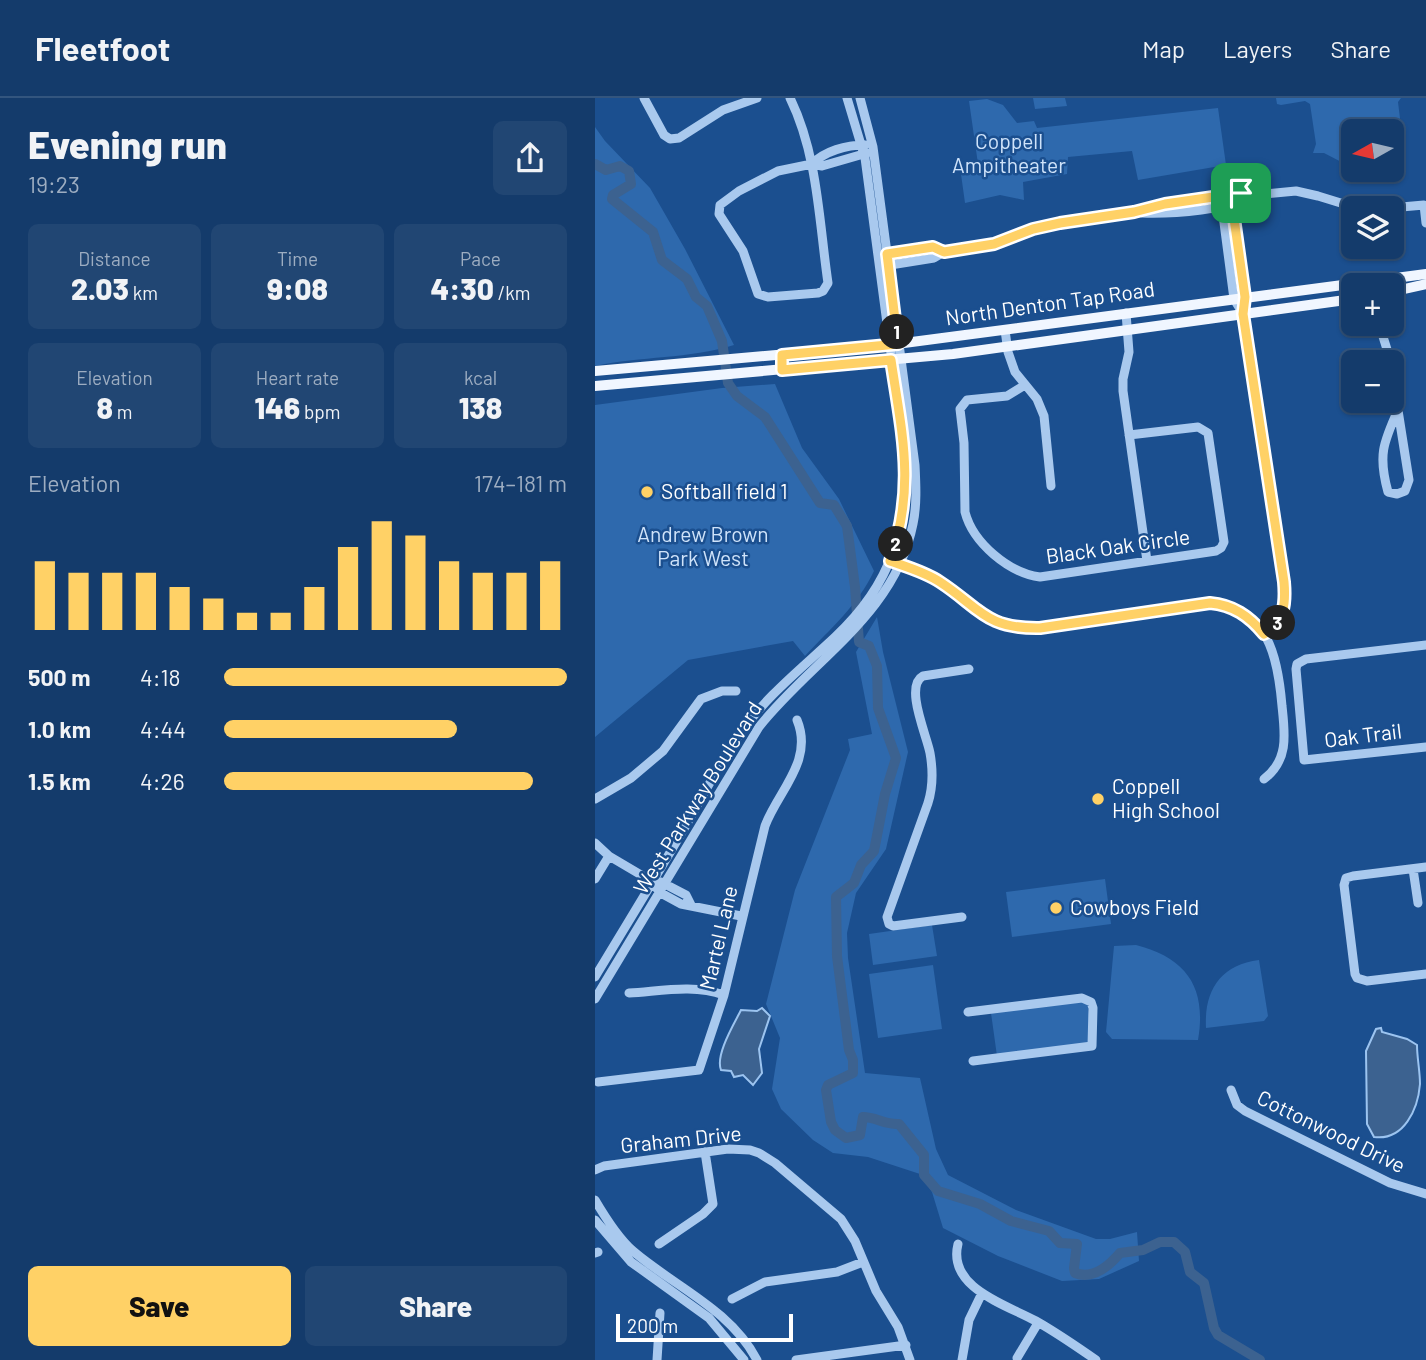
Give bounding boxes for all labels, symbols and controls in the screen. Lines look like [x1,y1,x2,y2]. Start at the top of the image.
text: Fleetfoot [35,28,170,68]
text: Map [1142,34,1185,63]
text: Layers [1223,34,1292,63]
text: Share [1330,34,1391,63]
north arrow [1341,119,1403,182]
map controls [1341,119,1404,413]
text: Evening run [28,121,227,167]
button: share [493,121,567,195]
park label: Coppell Ampitheater [952,128,1066,177]
pin [1211,163,1271,223]
text: 19:23 [28,170,80,198]
icon: arrive [1222,174,1260,212]
button: layers [1341,196,1404,259]
text: Distance [78,247,151,270]
text: Time [277,247,318,270]
text: Pace [460,247,501,270]
text: 2.03 [71,270,129,306]
text: 9:08 [267,270,328,306]
text: 4:30 [430,270,494,306]
button: + [1341,273,1404,336]
street label: North Denton Tap Road [944,275,1156,330]
text: km [129,281,158,304]
text: /km [494,281,531,304]
pin: 1 [879,314,915,350]
text: 1 [893,320,900,343]
button: − [1341,350,1404,413]
text: Elevation [76,366,153,389]
text: Heart rate [256,366,339,389]
text: kcal [464,366,497,389]
text: 8 [97,389,113,425]
text: 146 [254,389,300,425]
text: 138 [459,389,502,425]
text: m [113,400,133,423]
text: bpm [300,400,341,423]
text: Elevation [28,469,121,497]
text: 174–181 m [474,469,567,497]
place label: Softball field 1 [661,478,788,503]
marker: Softball field 1 [639,484,655,500]
park label: Andrew Brown Park West [637,521,769,570]
street label: Black Oak Circle [1044,523,1191,568]
pin: 2 [879,526,913,562]
text: 2 [890,532,901,555]
pin: 3 [1261,606,1295,640]
text: 3 [1272,611,1283,634]
text: 500 m [28,663,90,691]
text: 4:18 [140,663,181,691]
street label: West Parkway Boulevard [627,696,766,898]
text: 1.0 km [28,715,91,743]
text: 4:44 [140,715,186,743]
street label: Oak Trail [1323,717,1403,752]
text: 1.5 km [28,767,91,795]
text: 4:26 [140,767,185,795]
place label: Coppell High School [1112,773,1220,822]
marker: Coppell High School [1090,791,1106,807]
street label: Martel Lane [693,883,742,992]
place label: Cowboys Field [1070,894,1199,919]
marker: Cowboys Field [1048,900,1064,916]
street label: Cottonwood Drive [1253,1084,1410,1177]
street label: Graham Drive [619,1120,743,1157]
button: Save [28,1266,291,1346]
button: Share [305,1266,567,1346]
scale bar [616,1311,793,1343]
text: 200 m [627,1314,678,1337]

